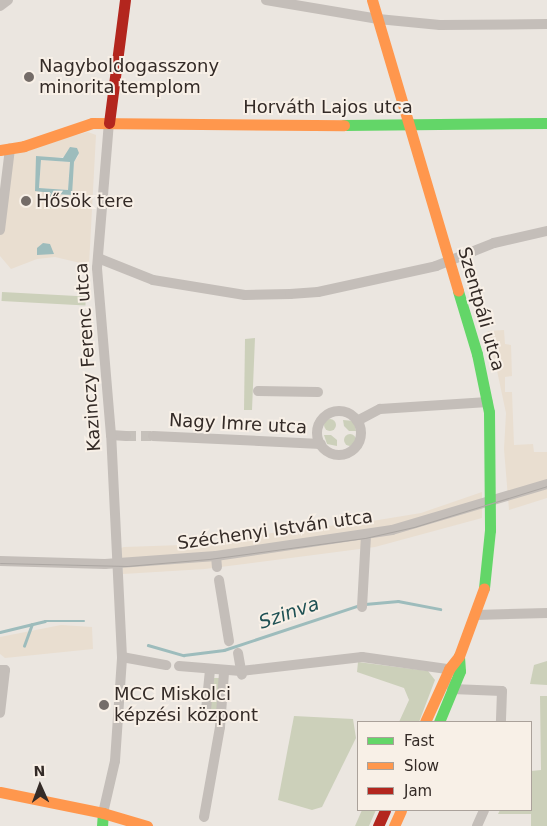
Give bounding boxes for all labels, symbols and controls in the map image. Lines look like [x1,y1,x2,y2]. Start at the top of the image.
place label: Nagyboldogasszony minorita templom [39,56,219,98]
marker: Nagyboldogasszony minorita templom [23,71,35,83]
street label: Horváth Lajos utca [243,96,413,118]
place label: Hősök tere [36,190,133,212]
marker: Hősök tere [20,195,32,207]
street label: Szentpáli utca [453,245,509,373]
street label: Kazinczy Ferenc utca [71,262,105,452]
street label: Nagy Imre utca [168,410,308,438]
street label: Széchenyi István utca [176,506,374,554]
water label: Szinva [256,592,322,634]
place label: MCC Miskolci képzési központ [114,684,258,726]
marker: MCC Miskolci képzési központ [98,699,110,711]
legend [357,721,532,811]
text: Fast [404,732,434,750]
text: Slow [404,757,439,775]
north arrow [15,761,65,811]
text: N [33,763,46,779]
text: Jam [404,782,432,800]

